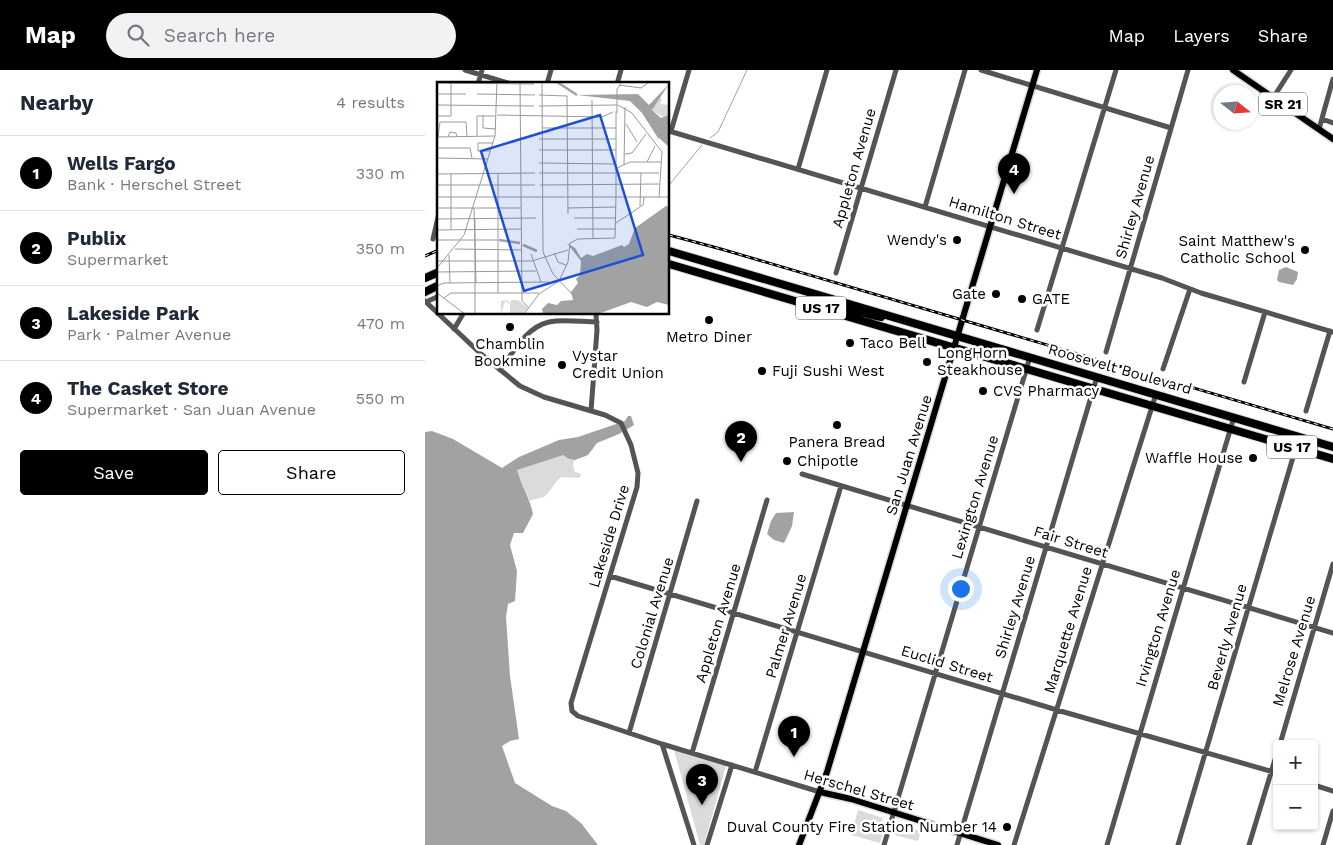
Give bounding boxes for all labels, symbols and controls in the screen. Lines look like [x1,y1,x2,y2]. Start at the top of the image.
search box [106,13,456,58]
text: Map [25,21,76,49]
icon: search [124,21,152,49]
text: Search here [164,24,275,47]
text: Map [1108,25,1145,46]
text: Layers [1173,25,1230,46]
text: Share [1258,25,1308,46]
inset map [437,82,670,315]
north arrow [1213,85,1258,130]
text: Nearby [20,90,93,115]
road number: SR 21 [1259,92,1307,116]
text: 4 results [336,93,405,112]
street label: Appleton Avenue [828,106,880,230]
text: Wells Fargo [67,152,176,175]
pin: 4 [998,153,1030,194]
street label: Shirley Avenue [1112,153,1158,261]
text: 1 [33,164,39,183]
text: 330 m [356,164,405,183]
text: Bank · Herschel Street [67,175,241,194]
street label: Hamilton Street [947,192,1064,244]
text: Publix [67,227,126,250]
place label: Wendy's [887,231,947,249]
place label: Saint Matthew's Catholic School [1178,232,1295,267]
marker: Wendy's [951,234,963,246]
text: 2 [31,239,41,258]
text: 350 m [356,239,405,258]
marker: Saint Matthew's Catholic School [1299,244,1311,256]
text: Supermarket [67,250,168,269]
place label: Gate [952,285,986,303]
marker: Gate [990,288,1002,300]
place label: GATE [1032,290,1070,308]
marker: GATE [1016,293,1028,305]
road number: US 17 [796,297,846,320]
text: Lakeside Park [67,302,199,325]
text: 3 [31,314,41,333]
text: 470 m [357,314,405,333]
marker: Metro Diner [703,314,715,326]
marker: Chamblin Bookmine [504,321,516,333]
text: Park · Palmer Avenue [67,325,231,344]
place label: Metro Diner [666,328,752,346]
place label: Taco Bell [860,334,927,352]
place label: Chamblin Bookmine [474,335,546,370]
marker: Taco Bell [844,337,856,349]
street label: Roosevelt Boulevard [1046,340,1194,398]
place label: LongHorn Steakhouse [937,344,1023,379]
place label: Vystar Credit Union [572,347,664,382]
marker: LongHorn Steakhouse [921,356,933,368]
marker: Vystar Credit Union [556,359,568,371]
place label: Fuji Sushi West [772,362,885,380]
marker: Fuji Sushi West [756,365,768,377]
text: The Casket Store [67,377,228,400]
place label: CVS Pharmacy [993,382,1099,400]
marker: CVS Pharmacy [977,385,989,397]
text: 4 [31,389,41,408]
text: 550 m [356,389,405,408]
street label: San Juan Avenue [882,393,936,517]
text: Supermarket · San Juan Avenue [67,400,316,419]
marker: Panera Bread [831,419,843,431]
pin: 2 [725,421,757,462]
place label: Panera Bread [789,433,885,451]
street label: Lexington Avenue [948,433,1002,561]
road number: US 17 [1267,436,1317,458]
place label: Waffle House [1145,449,1243,467]
button: Save [20,450,208,495]
button: Share [218,450,405,495]
place label: Chipotle [797,452,858,470]
marker: Waffle House [1247,452,1259,464]
marker: Chipotle [781,455,793,467]
street label: Lakeside Drive [585,482,633,590]
street label: Fair Street [1032,522,1111,562]
street label: Shirley Avenue [991,553,1039,661]
street label: Colonial Avenue [626,555,678,671]
street label: Appleton Avenue [691,561,745,685]
street label: Marquette Avenue [1040,564,1096,696]
street label: Irvington Avenue [1132,567,1184,689]
street label: Palmer Avenue [762,571,810,681]
your location [948,576,974,602]
street label: Beverly Avenue [1203,582,1251,692]
street label: Melrose Avenue [1269,593,1319,709]
street label: Euclid Street [899,641,996,687]
pin: 1 [778,716,810,757]
map controls [1273,740,1318,830]
button: + [1273,740,1318,785]
pin: 3 [686,764,718,805]
street label: Herschel Street [802,766,917,815]
button: − [1273,785,1318,830]
place label: Duval County Fire Station Number 14 [727,818,997,836]
marker: Duval County Fire Station Number 14 [1001,821,1013,833]

